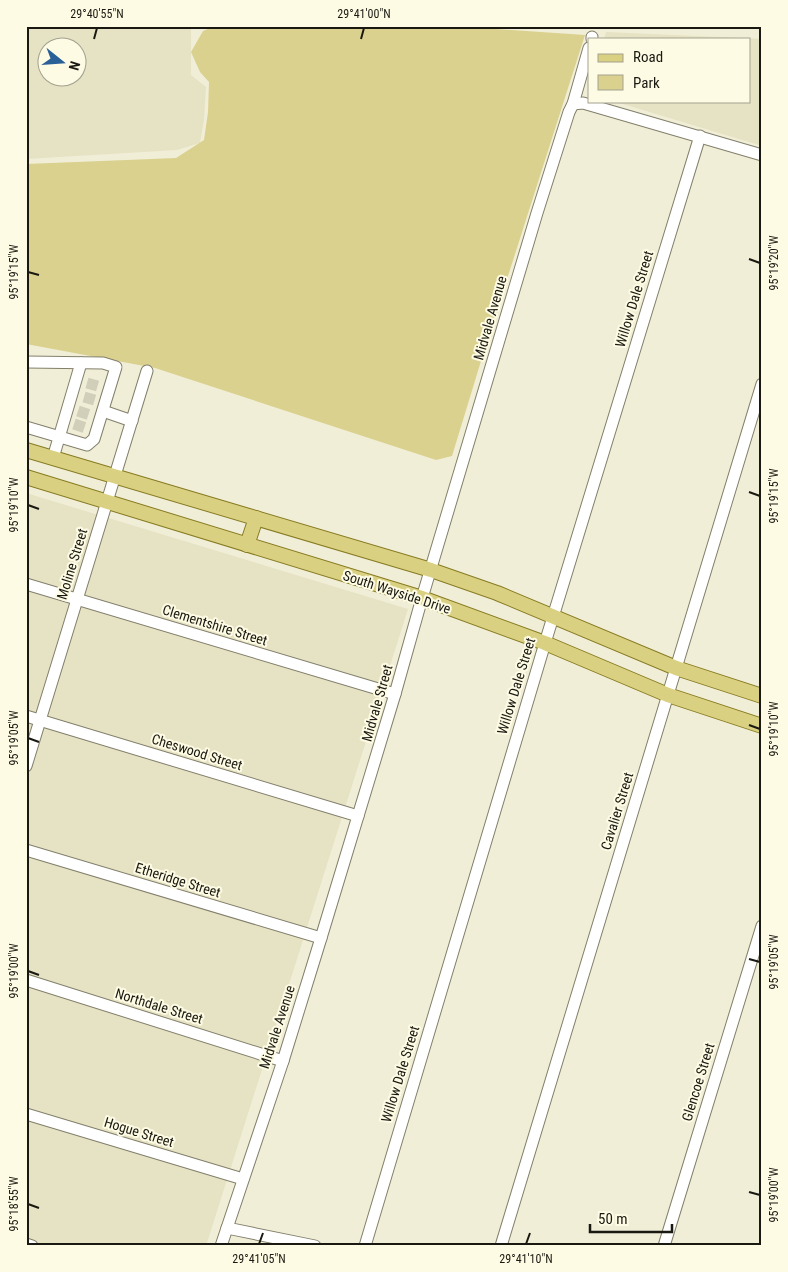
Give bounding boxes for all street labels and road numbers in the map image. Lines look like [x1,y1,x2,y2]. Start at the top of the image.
street label: Willow Dale Street [612,249,656,349]
street label: Midvale Avenue [470,274,510,362]
street label: Moline Street [54,527,90,601]
street label: South Wayside Drive [341,567,453,617]
street label: Clementshire Street [161,601,269,649]
street label: Willow Dale Street [494,636,538,736]
street label: Midvale Street [358,663,396,743]
street label: Cheswood Street [150,731,244,773]
street label: Cavalier Street [598,770,636,852]
street label: Etheridge Street [133,859,223,901]
street label: Midvale Avenue [256,983,298,1071]
street label: Northdale Street [113,985,205,1027]
street label: Willow Dale Street [378,1024,422,1124]
street label: Glencoe Street [679,1041,717,1123]
street label: Hogue Street [102,1114,176,1150]

